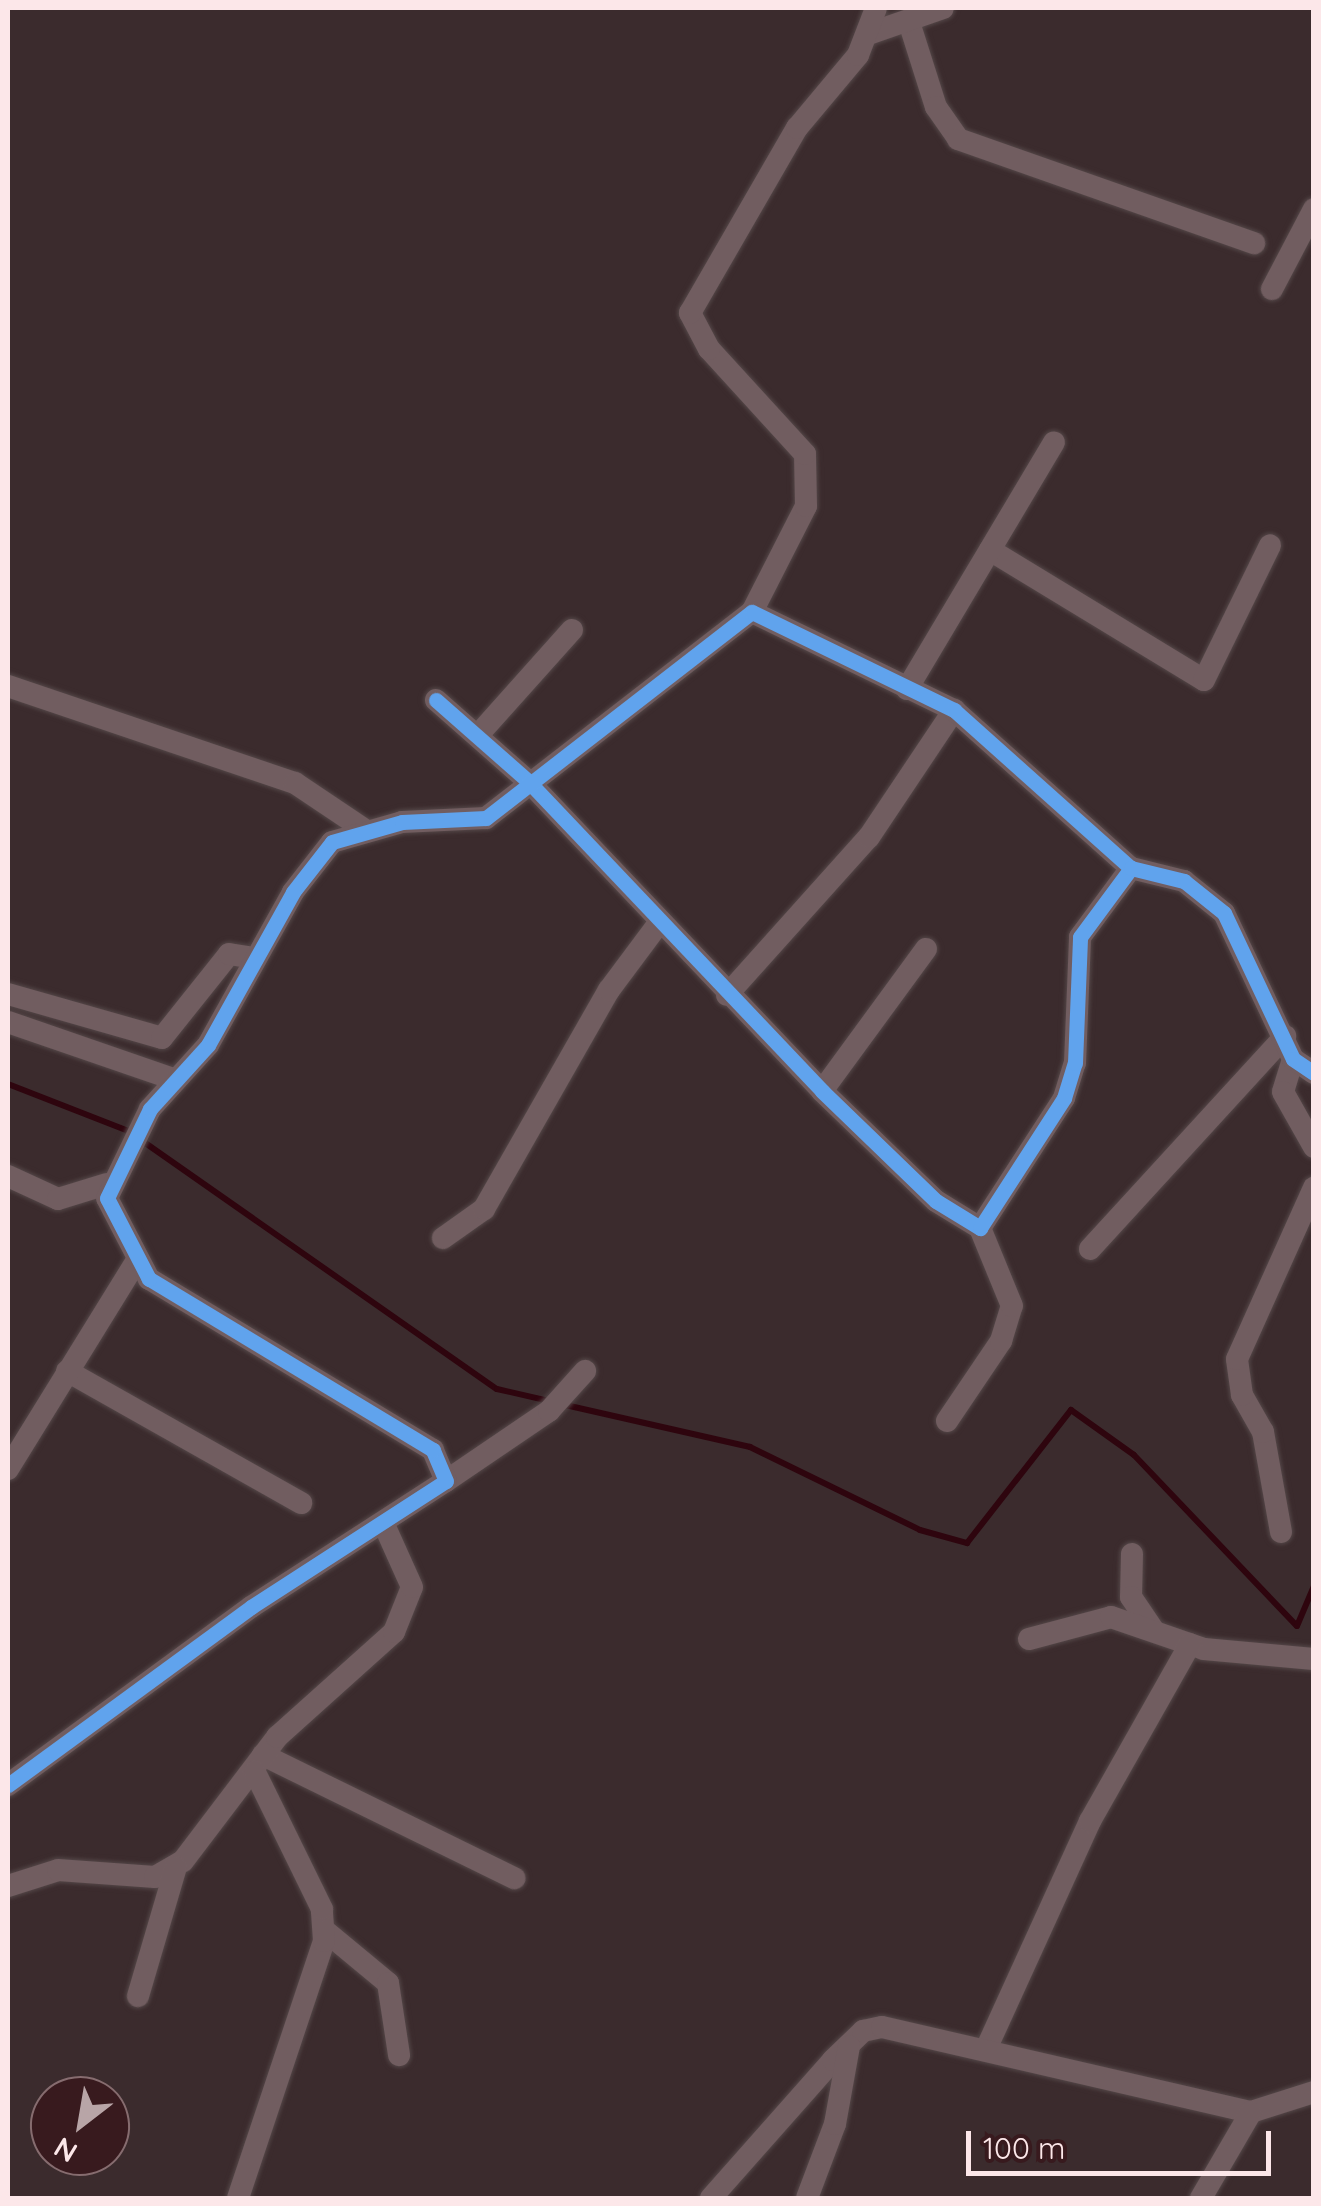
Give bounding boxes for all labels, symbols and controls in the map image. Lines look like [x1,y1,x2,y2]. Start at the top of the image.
north arrow [30,2076,130,2176]
scale bar [971,2111,1276,2173]
text: 100 m [983,2129,1065,2167]
text: N [47,2130,83,2171]

